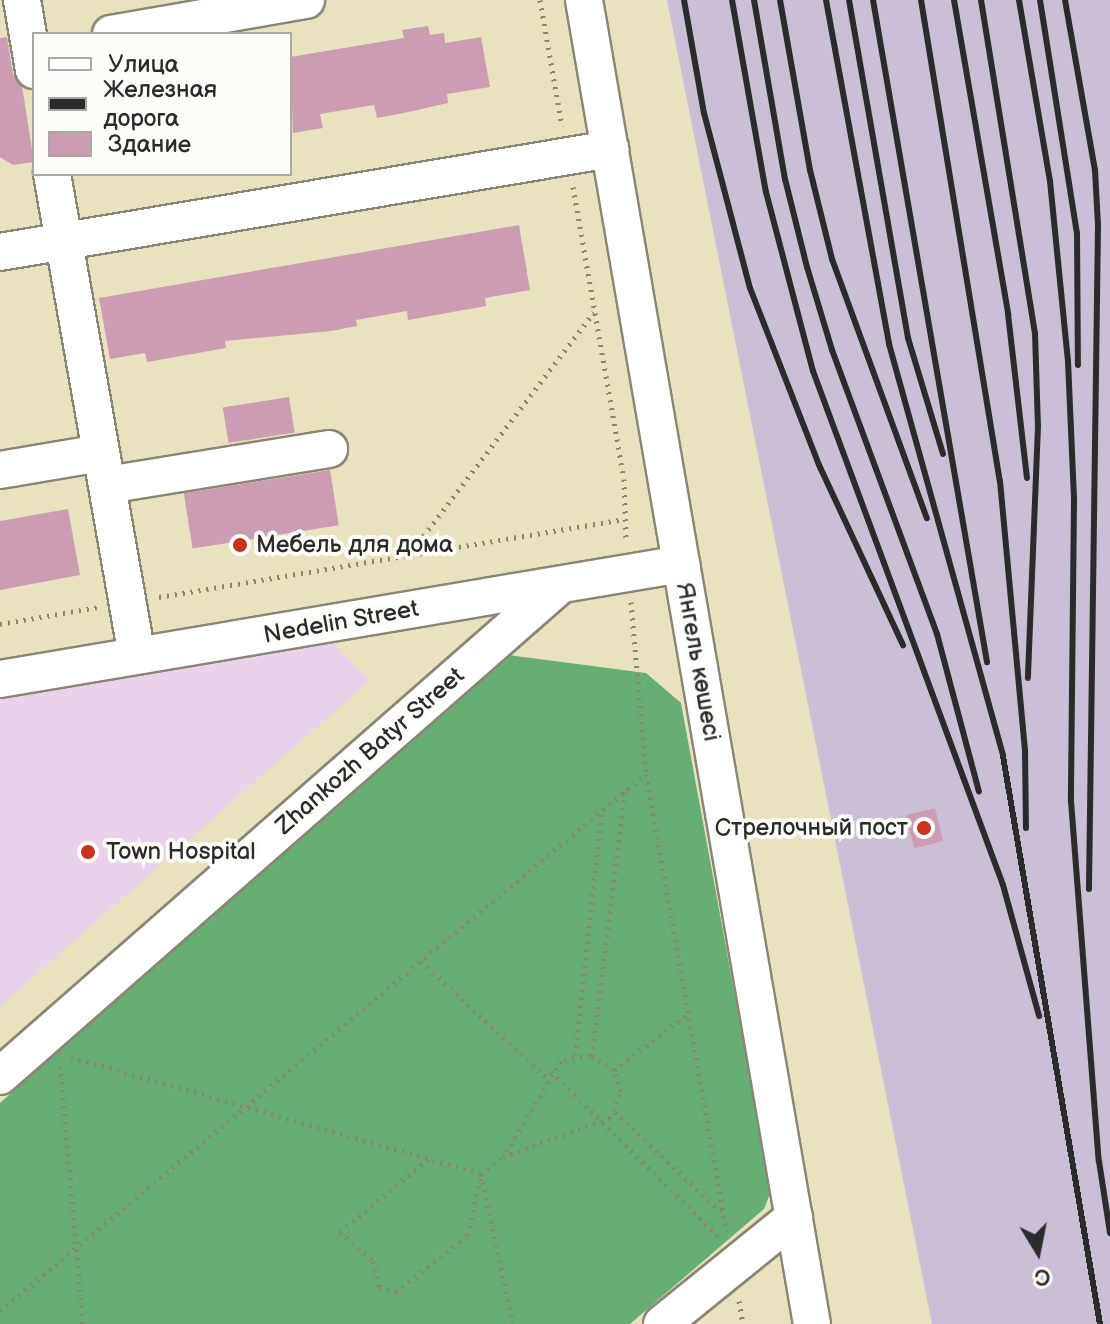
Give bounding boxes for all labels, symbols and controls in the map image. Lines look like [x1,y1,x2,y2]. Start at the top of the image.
legend [32,32,292,176]
text: Улица [108,50,179,79]
text: Железная дорога [103,75,217,133]
text: Здание [108,130,191,159]
place label: Мебель для дома [256,531,453,559]
marker: Мебель для дома [231,536,249,554]
street label: Янгель көшесі [670,581,726,743]
street label: Nedelin Street [261,594,421,650]
street label: Zhankozh Batyr Street [270,661,470,841]
place label: Стрелочный пост [715,814,908,842]
marker: Стрелочный пост [915,819,933,837]
place label: Town Hospital [106,838,256,866]
marker: Town Hospital [77,841,99,863]
north arrow [998,1212,1078,1292]
text: С [1032,1262,1052,1291]

